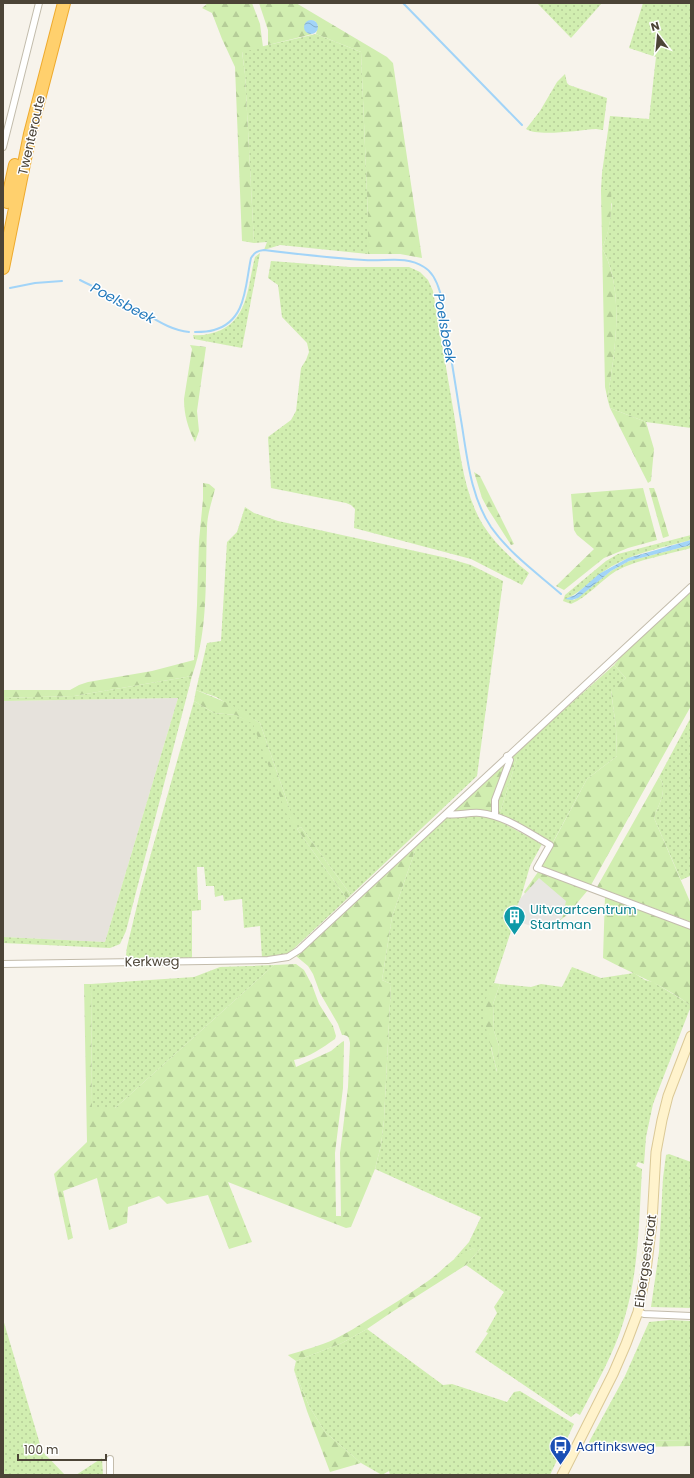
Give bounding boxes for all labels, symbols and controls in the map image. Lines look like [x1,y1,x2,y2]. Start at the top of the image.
north arrow [638,16,678,56]
text: N [649,18,661,35]
street label: Twenteroute [13,93,50,177]
water label: Poelsbeek [87,278,160,329]
water label: Poelsbeek [429,292,461,365]
place label: Uitvaartcentrum Startman [530,900,637,934]
building icon: Uitvaartcentrum Startman [501,903,527,936]
street label: Kerkweg [124,952,180,971]
street label: Eibergsestraat [630,1213,661,1309]
bus stop icon: Aaftinksweg [547,1433,573,1466]
scale bar [18,1436,106,1462]
place label: Aaftinksweg [576,1437,655,1456]
text: 100 m [24,1441,58,1458]

